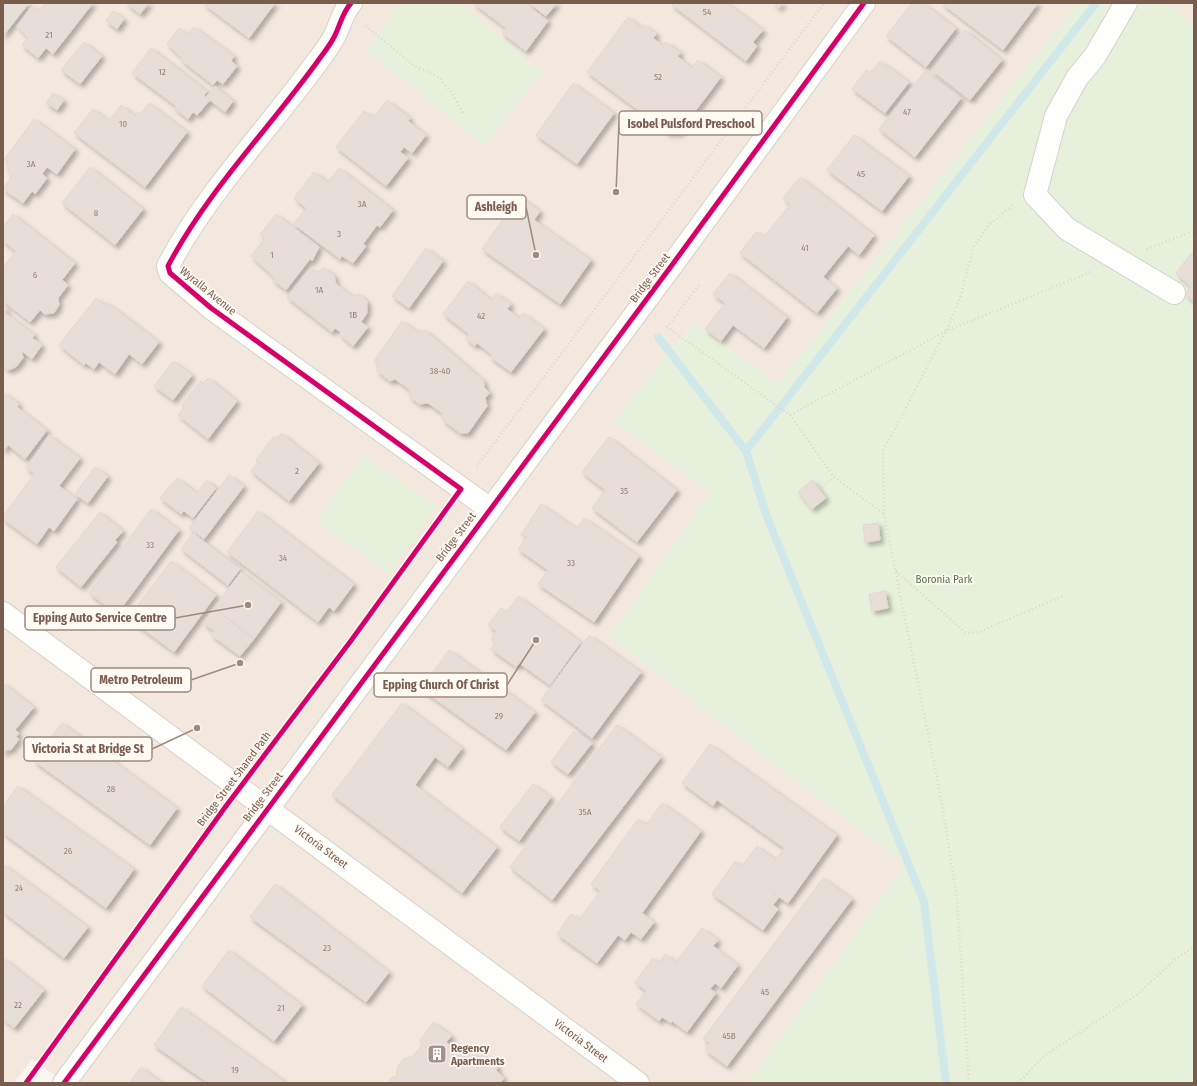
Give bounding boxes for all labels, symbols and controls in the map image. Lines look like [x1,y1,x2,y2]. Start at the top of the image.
house number: 54 [703,7,712,17]
house number: 21 [45,30,53,40]
house number: 12 [158,67,166,77]
house number: 52 [654,72,662,82]
house number: 47 [903,107,911,117]
callout: Isobel Pulsford Preschool [619,111,762,135]
text: Isobel Pulsford Preschool [628,117,755,131]
house number: 10 [119,119,127,129]
house number: 3A [27,159,36,169]
house number: 45 [857,169,865,179]
callout: Ashleigh [467,195,526,219]
house number: 3A [358,199,367,209]
text: Ashleigh [474,200,517,214]
house number: 8 [94,208,99,218]
house number: 3 [337,229,341,239]
house number: 41 [801,243,809,253]
house number: 1 [270,250,274,260]
street label: Bridge Street [627,250,673,305]
street label: Wyralla Avenue [177,264,239,318]
house number: 6 [33,270,38,280]
house number: 1A [315,285,323,295]
house number: 1B [349,310,357,320]
house number: 42 [477,311,485,321]
house number: 38-40 [430,366,451,376]
house number: 2 [295,466,299,476]
house number: 35 [620,486,628,496]
street label: Bridge Street [433,509,479,564]
house number: 33 [146,540,154,550]
house number: 34 [279,553,288,563]
house number: 33 [567,558,575,568]
park label: Boronia Park [915,573,973,586]
callout: Epping Auto Service Centre [25,606,175,630]
text: Epping Auto Service Centre [33,611,167,625]
callout: Metro Petroleum [91,668,191,692]
text: Metro Petroleum [99,673,183,687]
callout: Epping Church Of Christ [374,673,507,697]
text: Epping Church Of Christ [383,678,500,692]
house number: 29 [495,711,503,721]
street label: Bridge Street Shared Path [194,729,274,829]
callout: Victoria St at Bridge St [24,737,152,761]
text: Victoria St at Bridge St [31,742,145,756]
street label: Bridge Street [240,770,286,824]
house number: 28 [107,784,116,794]
house number: 35A [579,807,592,817]
street label: Victoria Street [292,823,351,872]
house number: 26 [64,846,73,856]
house number: 24 [15,883,24,893]
house number: 23 [323,943,331,953]
house number: 45 [761,987,769,997]
house number: 22 [14,1000,22,1010]
house number: 21 [277,1003,285,1013]
street label: Victoria Street [552,1017,611,1066]
house number: 45B [722,1031,736,1041]
place label: Regency Apartments [450,1042,505,1068]
building icon: Regency Apartments [426,1043,448,1065]
house number: 19 [231,1065,239,1075]

